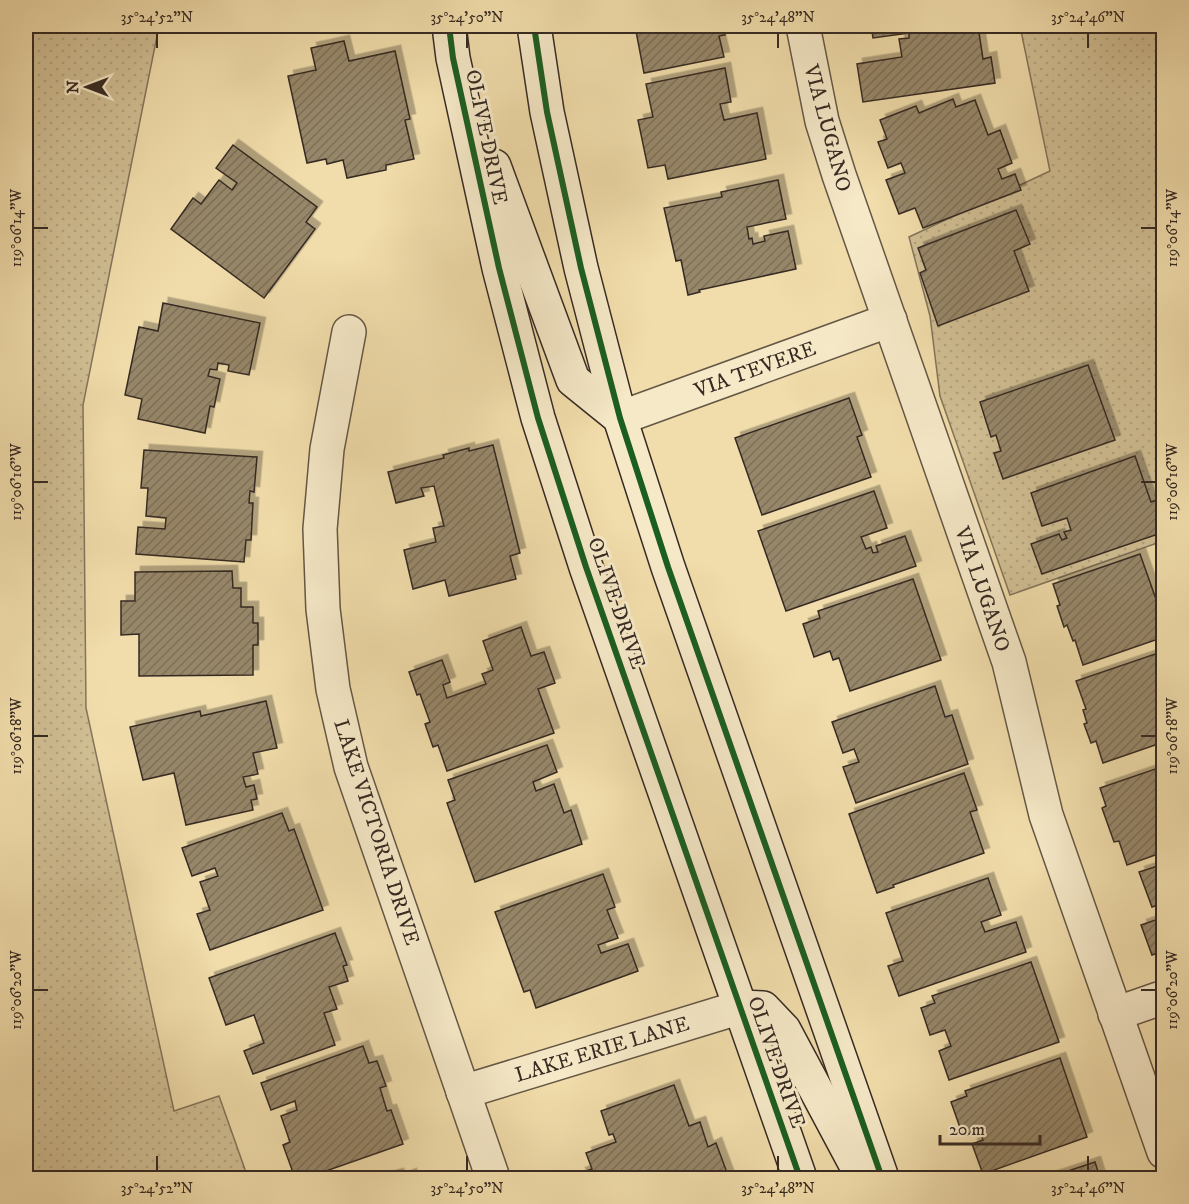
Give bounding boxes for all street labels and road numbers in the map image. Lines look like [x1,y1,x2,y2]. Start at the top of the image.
street label: VIA LUGANO [797,61,857,195]
street label: OLIVE DRIVE [459,67,513,207]
street label: VIA TEVERE [690,336,820,404]
street label: VIA LUGANO [948,522,1016,655]
street label: OLIVE DRIVE [581,534,651,673]
street label: LAKE VICTORIA DRIVE [327,716,425,949]
street label: OLIVE DRIVE [741,993,811,1132]
street label: LAKE ERIE LANE [512,1011,693,1089]

